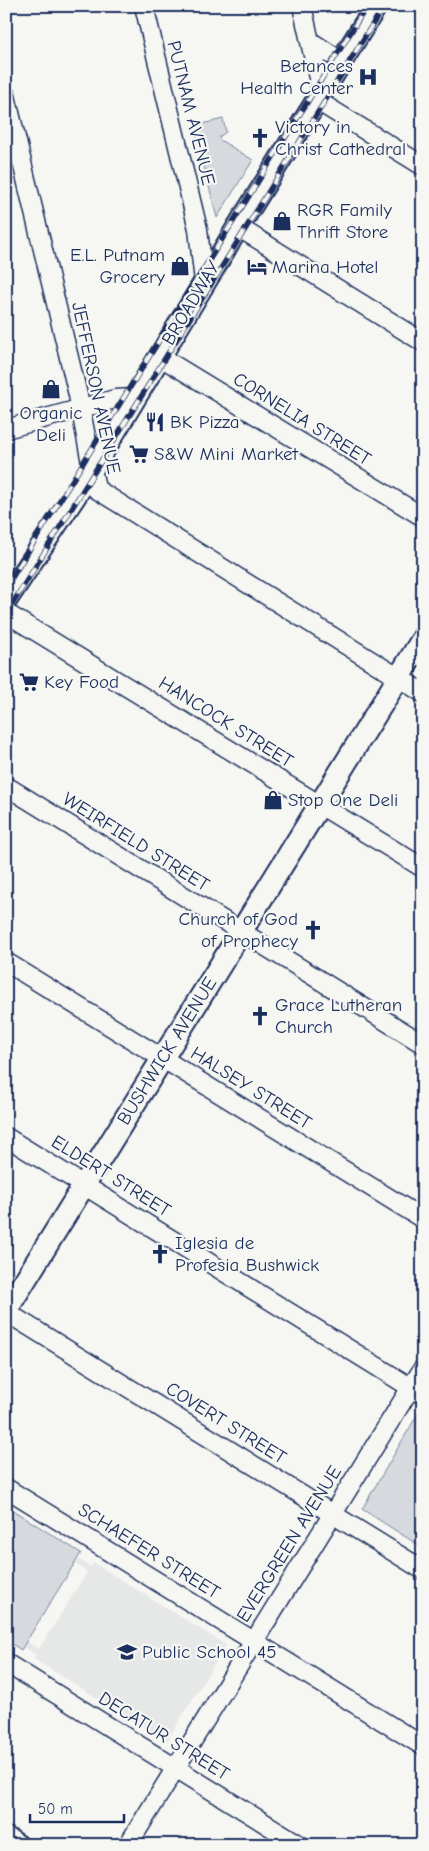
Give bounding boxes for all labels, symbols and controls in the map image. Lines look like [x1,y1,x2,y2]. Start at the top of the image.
street label: PUTNAM AVENUE [162,38,220,188]
place label: Betances Health Center [240,55,353,99]
hospital icon: Betances Health Center [357,66,379,88]
place label: Victory in Christ Cathedral [275,116,406,160]
church icon: Victory in Christ Cathedral [249,127,271,149]
place label: RGR Family Thrift Store [297,199,392,243]
shop icon: RGR Family Thrift Store [271,210,293,232]
place label: E.L. Putnam Grocery [70,244,166,288]
shop icon: E.L. Putnam Grocery [169,255,191,277]
street label: BROADWAY [157,256,225,349]
hotel icon: Marina Hotel [246,256,268,278]
place label: Marina Hotel [272,256,378,278]
street label: JEFFERSON AVENUE [67,300,125,476]
street label: CORNELIA STREET [229,368,375,470]
shop icon: Organic Deli [40,378,62,400]
place label: Organic Deli [19,402,83,446]
restaurant icon: BK Pizza [144,411,166,433]
place label: BK Pizza [170,411,240,433]
supermarket icon: S&W Mini Market [128,443,150,465]
place label: S&W Mini Market [154,443,299,465]
supermarket icon: Key Food [18,671,40,693]
place label: Key Food [44,671,119,693]
street label: HANCOCK STREET [155,672,297,772]
street label: WEIRFIELD STREET [59,788,214,896]
shop icon: Stop One Deli [262,789,284,811]
place label: Stop One Deli [288,789,398,811]
place label: Church of God of Prophecy [178,908,298,952]
church icon: Church of God of Prophecy [302,919,324,941]
street label: BUSHWICK AVENUE [113,973,221,1129]
place label: Grace Lutheran Church [275,994,402,1038]
church icon: Grace Lutheran Church [249,1005,271,1027]
street label: HALSEY STREET [186,1042,316,1134]
street label: ELDERT STREET [47,1131,175,1222]
place label: Iglesia de Profesia Bushwick [175,1232,320,1276]
church icon: Iglesia de Profesia Bushwick [149,1243,171,1265]
street label: COVERT STREET [162,1377,290,1469]
street label: EVERGREEN AVENUE [232,1462,346,1626]
street label: SCHAEFER STREET [74,1498,224,1604]
school or university icon: Public School 45 [116,1641,138,1663]
place label: Public School 45 [142,1641,276,1663]
street label: DECATUR STREET [95,1687,233,1785]
scale bar [30,1791,124,1823]
text: 50 m [38,1800,73,1818]

